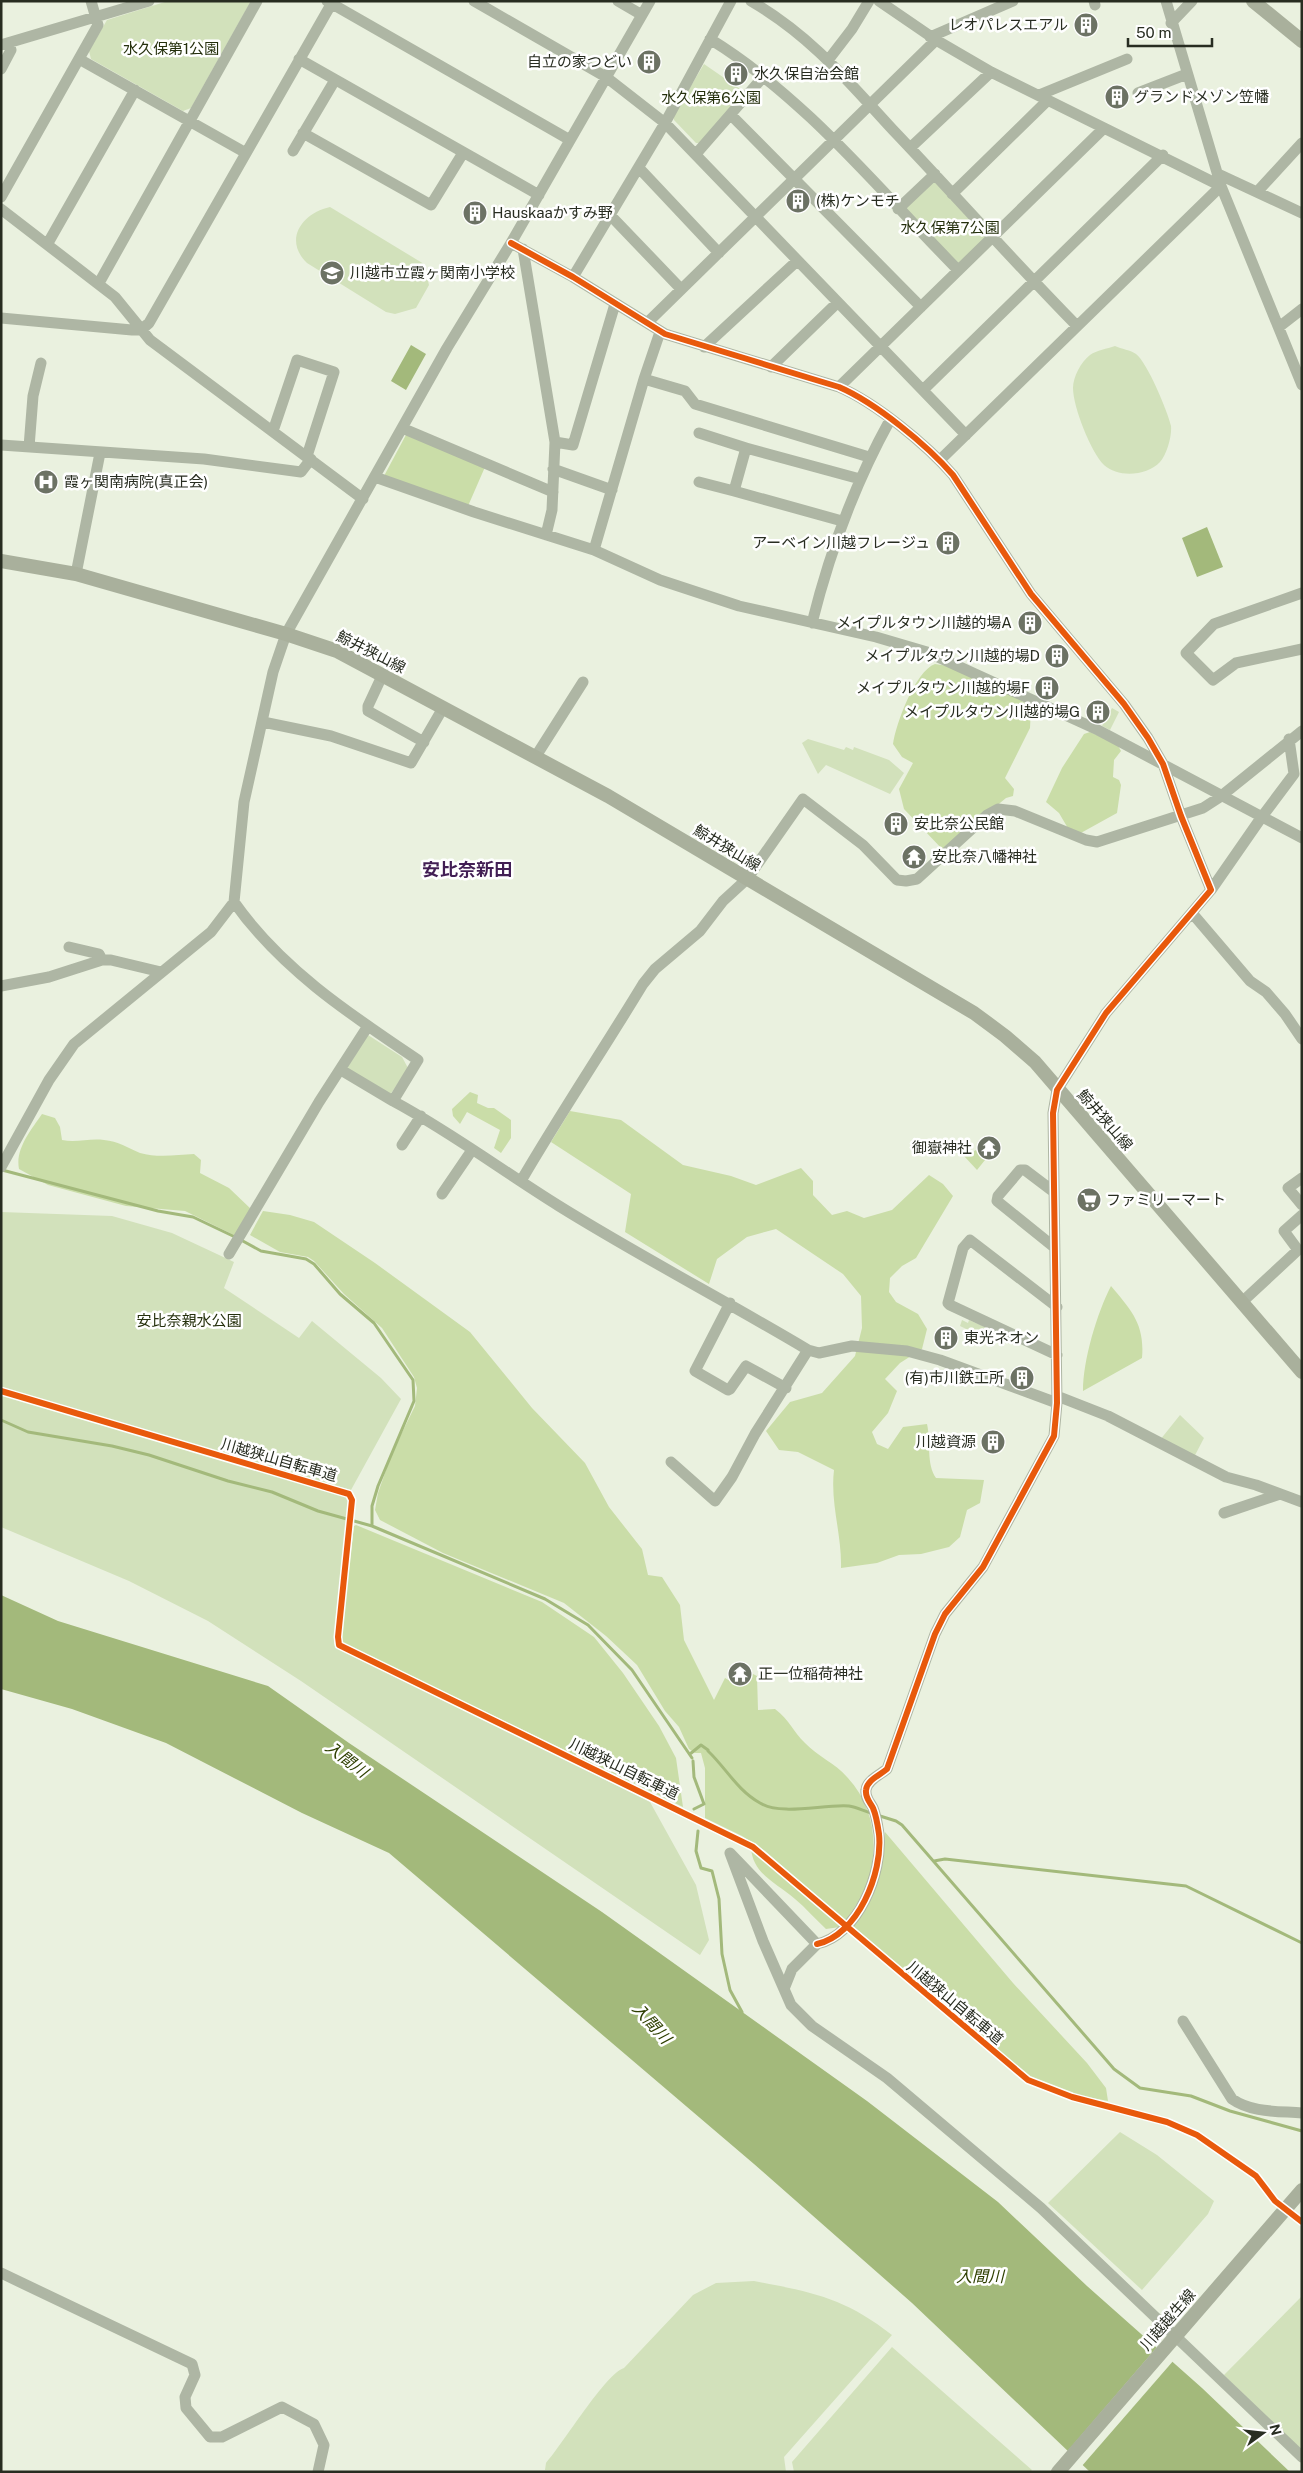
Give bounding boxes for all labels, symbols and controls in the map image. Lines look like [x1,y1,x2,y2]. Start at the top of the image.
building icon: レオパレスエアル [1073,12,1099,38]
scale bar [1128,15,1212,47]
place label: レオパレスエアル [948,16,1068,33]
text: 50 m [1136,24,1171,41]
park label: 水久保第1公園 [123,40,219,57]
building icon: 自立の家つどい [636,49,662,75]
place label: 自立の家つどい [527,53,632,70]
building icon: 水久保自治会館 [723,61,749,87]
place label: 水久保自治会館 [754,65,859,82]
building icon: グランドメゾン笠幡 [1104,84,1130,110]
place label: グランドメゾン笠幡 [1134,88,1269,105]
park label: 水久保第6公園 [661,89,761,106]
building icon: (株)ケンモチ [785,188,811,214]
place label: (株)ケンモチ [816,192,900,209]
building icon: Hauskaaかすみ野 [462,200,488,226]
place label: Hauskaaかすみ野 [492,204,613,221]
park label: 水久保第7公園 [900,219,1000,236]
school or university icon: 川越市立霞ヶ関南小学校 [319,260,345,286]
place label: 川越市立霞ヶ関南小学校 [350,264,515,281]
hospital icon: 霞ヶ関南病院(真正会) [33,469,59,495]
place label: 霞ヶ関南病院(真正会) [64,473,208,490]
building icon: アーベイン川越フレージュ [935,530,961,556]
place label: アーベイン川越フレージュ [752,534,930,551]
building icon: メイプルタウン川越的場A [1017,610,1043,636]
place label: メイプルタウン川越的場A [836,614,1012,631]
street label: 鯨井狭山線 [334,627,409,676]
building icon: メイプルタウン川越的場D [1044,643,1070,669]
place label: メイプルタウン川越的場D [865,647,1040,664]
building icon: メイプルタウン川越的場F [1034,675,1060,701]
place label: メイプルタウン川越的場F [856,679,1030,696]
building icon: メイプルタウン川越的場G [1085,699,1111,725]
place label: メイプルタウン川越的場G [904,703,1080,720]
building icon: 安比奈公民館 [883,811,909,837]
place label: 安比奈公民館 [914,815,1004,832]
street label: 鯨井狭山線 [691,821,764,874]
temple icon: 安比奈八幡神社 [901,844,927,870]
place label: 安比奈八幡神社 [932,848,1037,865]
district label: 安比奈新田 [422,859,512,880]
street label: 鯨井狭山線 [1074,1086,1136,1154]
temple icon: 御嶽神社 [976,1135,1002,1161]
place label: 御嶽神社 [912,1139,972,1156]
supermarket icon: ファミリーマート [1076,1187,1102,1213]
place label: ファミリーマート [1106,1191,1226,1208]
park label: 安比奈親水公園 [136,1312,242,1329]
building icon: 東光ネオン [933,1325,959,1351]
place label: 東光ネオン [964,1329,1039,1346]
building icon: (有)市川鉄工所 [1009,1365,1035,1391]
place label: (有)市川鉄工所 [905,1369,1004,1386]
building icon: 川越資源 [980,1429,1006,1455]
place label: 川越資源 [916,1433,976,1450]
street label: 川越狭山自転車道 [219,1435,339,1484]
temple icon: 正一位稲荷神社 [727,1661,753,1687]
place label: 正一位稲荷神社 [758,1665,863,1682]
street label: 川越狭山自転車道 [567,1735,682,1802]
water label: 入間川 [322,1737,373,1783]
street label: 川越狭山自転車道 [904,1958,1007,2048]
water label: 入間川 [629,1999,676,2049]
water label: 入間川 [956,2267,1006,2286]
street label: 川越越生線 [1137,2286,1199,2354]
north arrow [1238,2408,1288,2458]
text: N [1266,2422,1285,2437]

